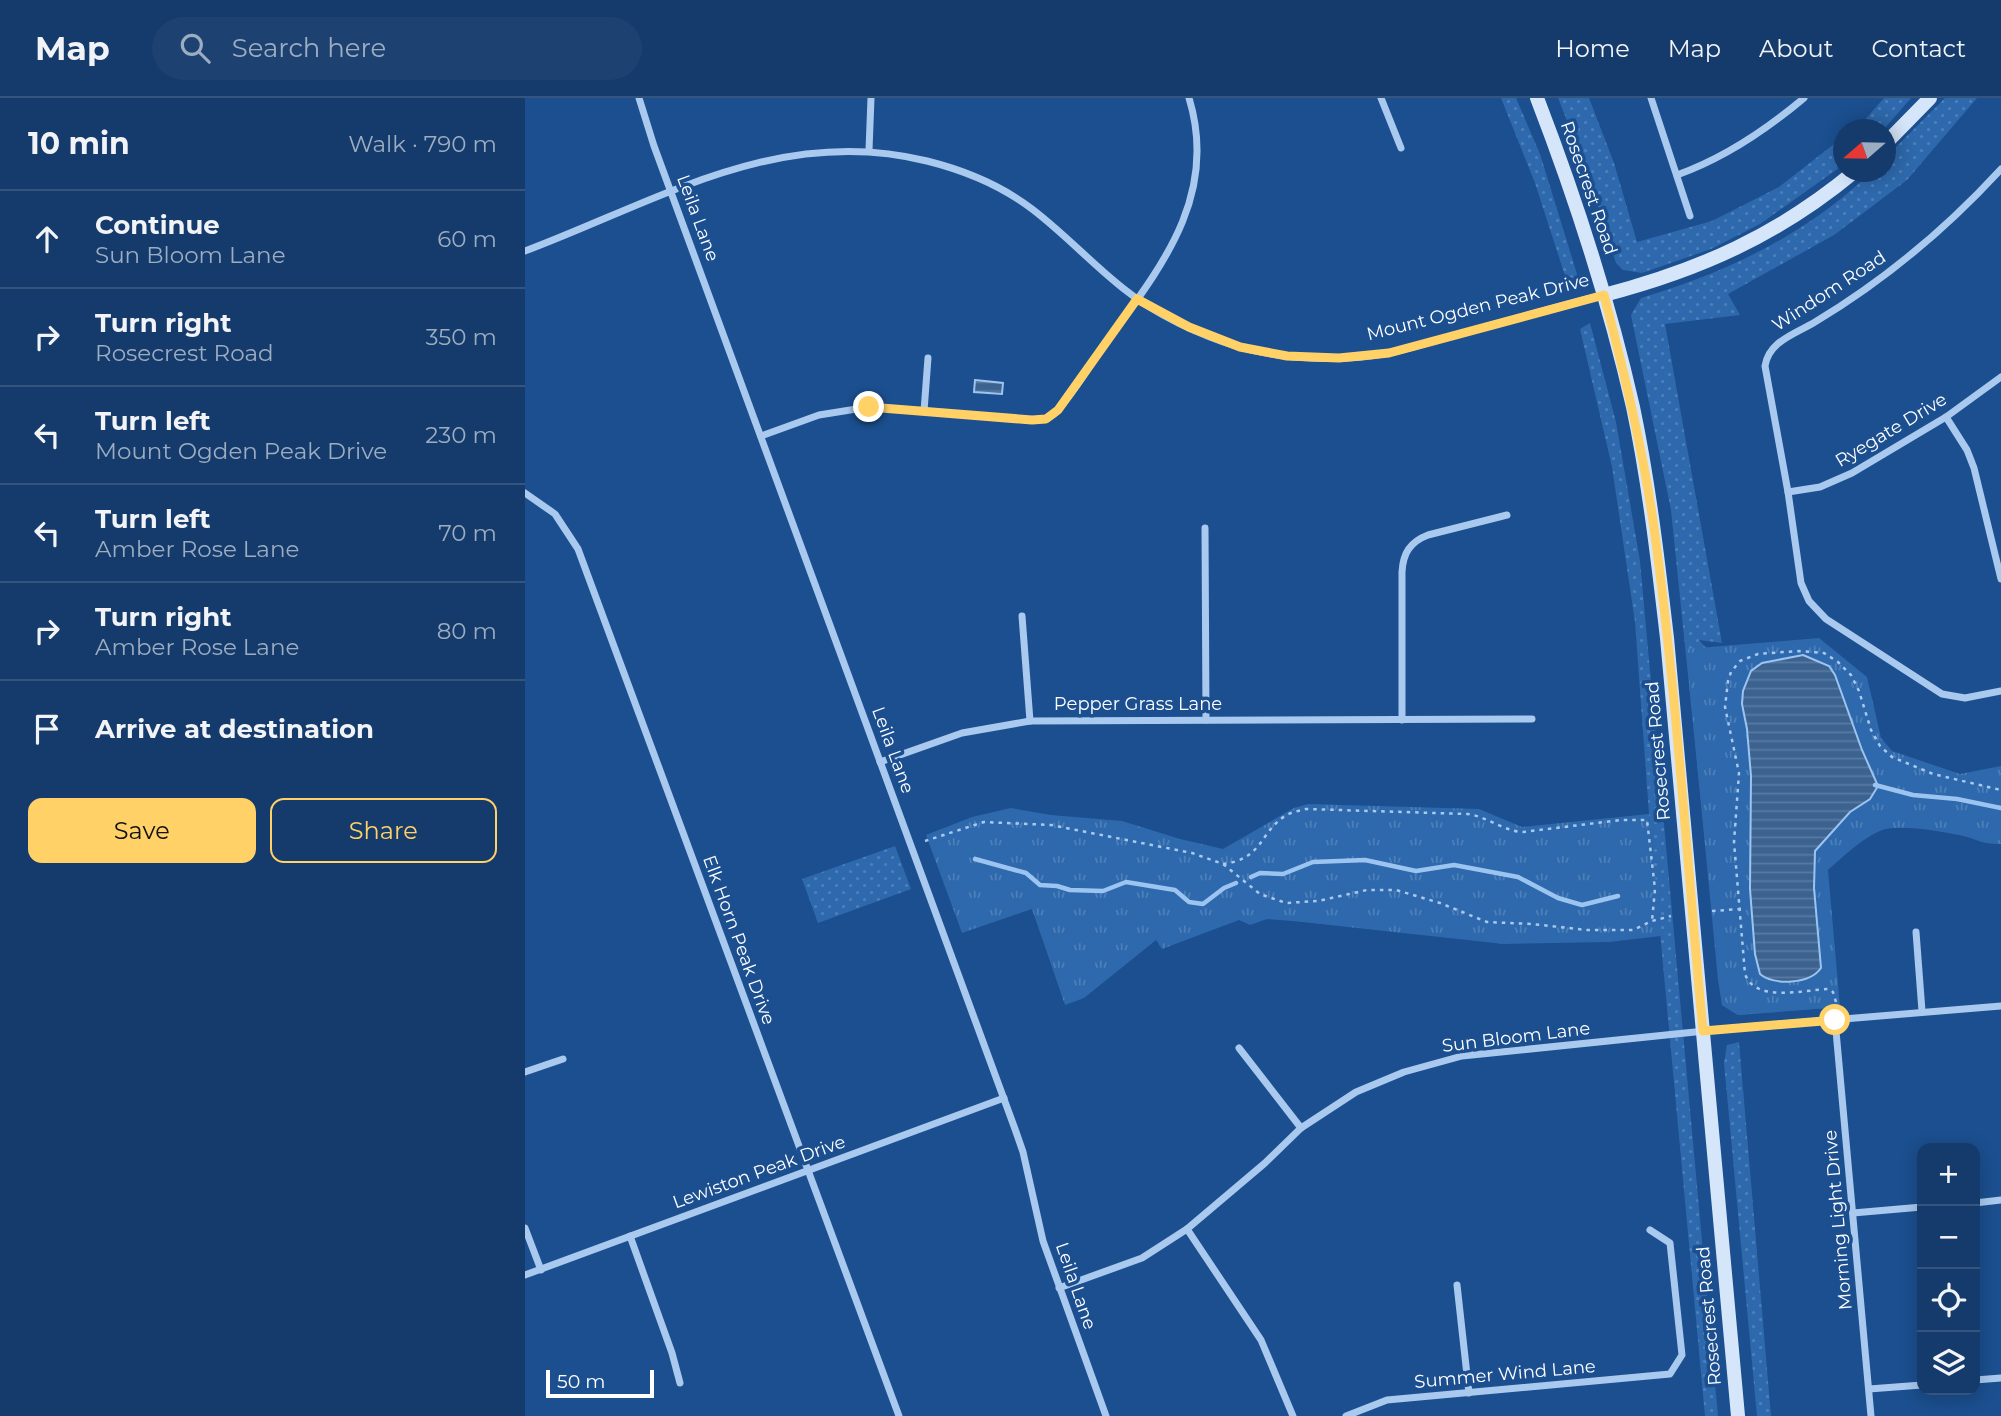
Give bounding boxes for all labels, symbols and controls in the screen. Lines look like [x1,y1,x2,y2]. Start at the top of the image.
search box [152,17,642,80]
text: Map [35,28,110,68]
icon: search [176,29,214,67]
text: Search here [232,32,386,64]
text: Home [1555,34,1630,63]
text: Map [1668,34,1721,63]
text: About [1759,34,1833,63]
text: Contact [1871,34,1966,63]
street label: Rosecrest Road [1556,118,1622,258]
north arrow [1833,119,1896,182]
text: 10 min [28,125,130,162]
text: Walk · 790 m [348,130,497,158]
street label: Leila Lane [672,172,724,264]
text: Continue [95,209,220,241]
icon: ahead [28,220,66,258]
text: 60 m [437,225,497,253]
text: Sun Bloom Lane [95,241,286,269]
street label: Windom Road [1768,246,1890,336]
street label: Mount Ogden Peak Drive [1364,269,1592,345]
text: Turn right [95,307,231,339]
icon: right [28,318,66,356]
text: 350 m [426,323,497,351]
text: Rosecrest Road [95,339,274,367]
street label: Ryegate Drive [1831,388,1951,472]
route end [853,391,884,422]
text: Turn left [95,405,211,437]
icon: left [28,416,66,454]
text: 230 m [425,421,497,449]
text: Mount Ogden Peak Drive [95,437,387,465]
text: Turn left [95,503,211,535]
icon: left [28,514,66,552]
text: 70 m [438,519,497,547]
text: Amber Rose Lane [95,535,299,563]
text: Turn right [95,601,231,633]
icon: right [28,612,66,650]
text: 80 m [437,617,497,645]
text: Amber Rose Lane [95,633,299,661]
street label: Rosecrest Road [1641,680,1675,822]
street label: Pepper Grass Lane [1054,693,1222,715]
street label: Leila Lane [867,704,919,796]
icon: arrive [28,710,66,748]
text: Arrive at destination [95,713,374,745]
button: Save [28,798,256,863]
button: Share [270,798,497,863]
street label: Elk Horn Peak Drive [698,852,780,1028]
route start [1819,1004,1850,1035]
street label: Sun Bloom Lane [1441,1017,1591,1057]
street label: Morning Light Drive [1819,1129,1857,1311]
street label: Lewiston Peak Drive [670,1130,849,1214]
map controls [1917,1143,1980,1395]
button: + [1917,1143,1980,1206]
button: − [1917,1206,1980,1269]
street label: Leila Lane [1051,1240,1101,1333]
street label: Rosecrest Road [1692,1245,1726,1387]
button: locate [1917,1269,1980,1332]
button: layers [1917,1332,1980,1395]
street label: Summer Wind Lane [1413,1355,1597,1393]
scale bar [546,1367,655,1399]
text: 50 m [557,1370,605,1393]

